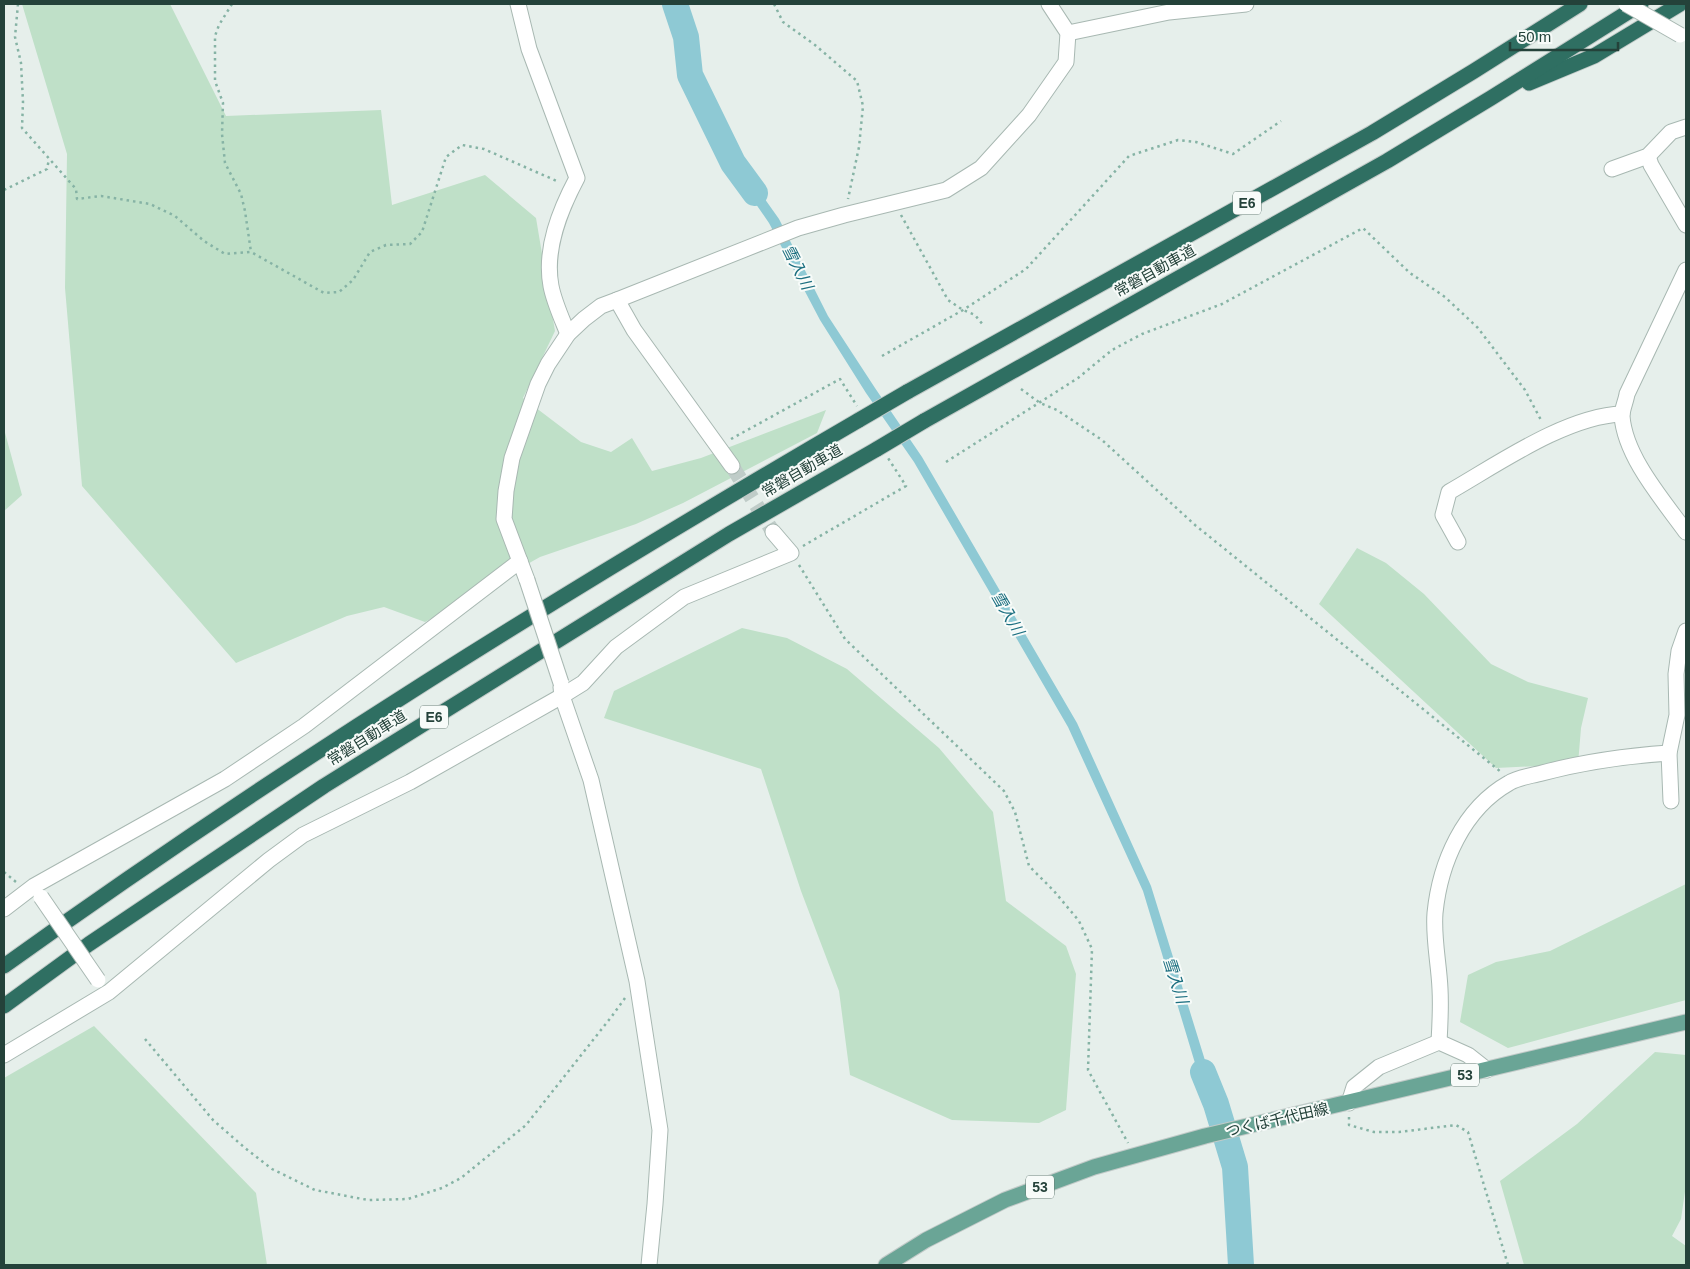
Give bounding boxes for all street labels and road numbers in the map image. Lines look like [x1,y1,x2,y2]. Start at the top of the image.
road number: E6 [1233,192,1261,214]
street label: 常磐自動車道 [1111,241,1198,300]
street label: 常磐自動車道 [759,441,845,500]
road number: E6 [420,706,448,729]
street label: 常磐自動車道 [324,707,409,769]
road number: 53 [1451,1064,1479,1086]
street label: つくば千代田線 [1224,1099,1330,1140]
road number: 53 [1026,1176,1054,1198]

